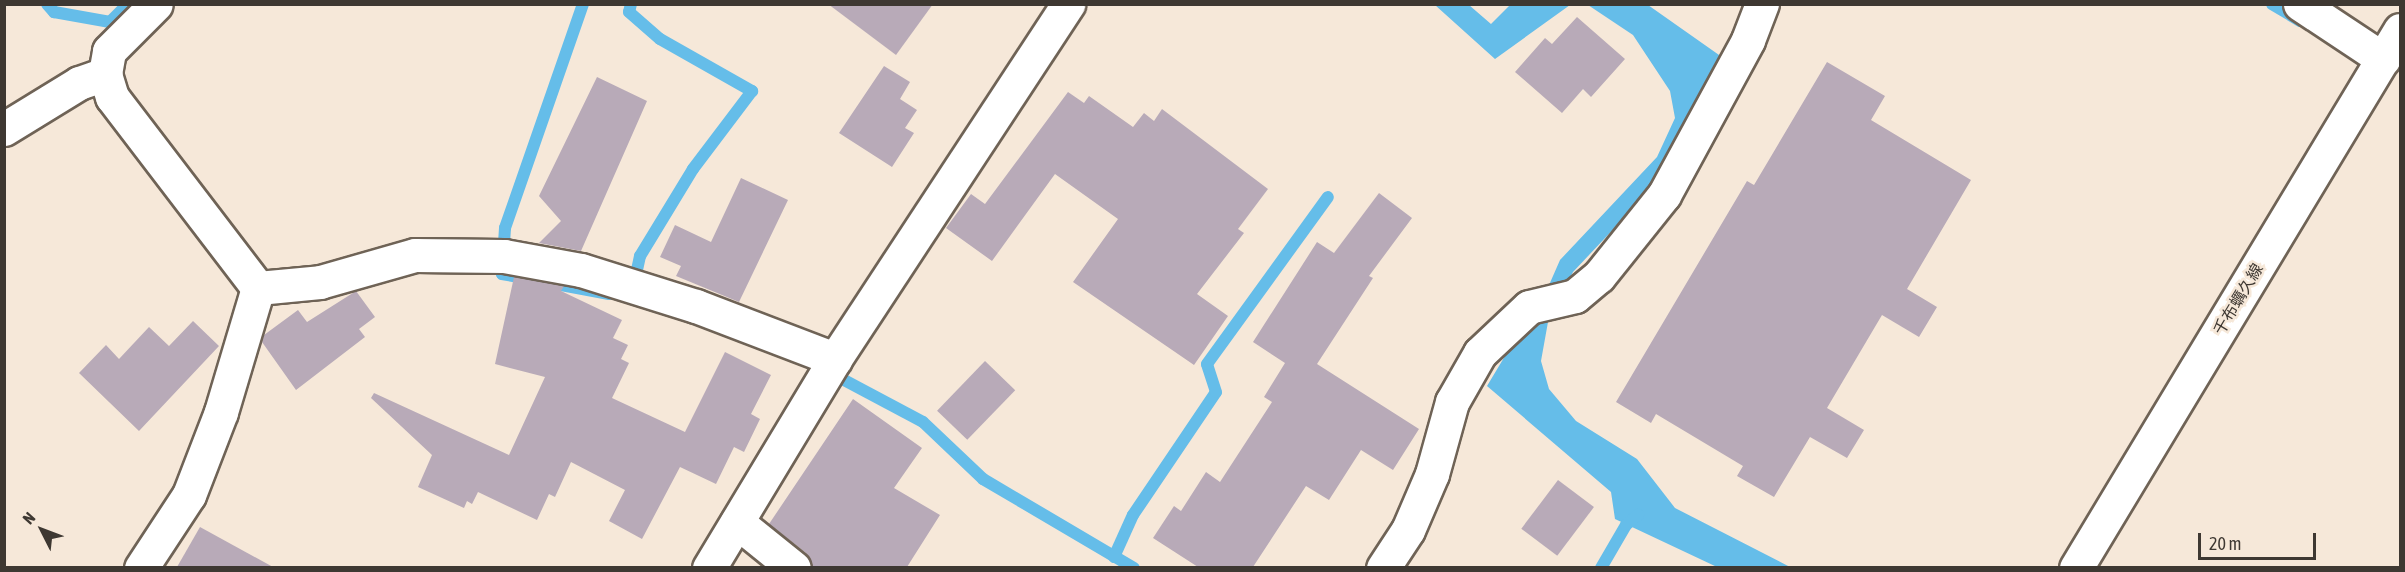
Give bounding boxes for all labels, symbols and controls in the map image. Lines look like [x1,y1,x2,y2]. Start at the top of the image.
street label: 千布蠣久線 [2209,260,2267,338]
north arrow [12,500,72,560]
text: N [19,508,38,527]
scale bar [2201,521,2320,559]
text: 20 m [2209,533,2241,554]

